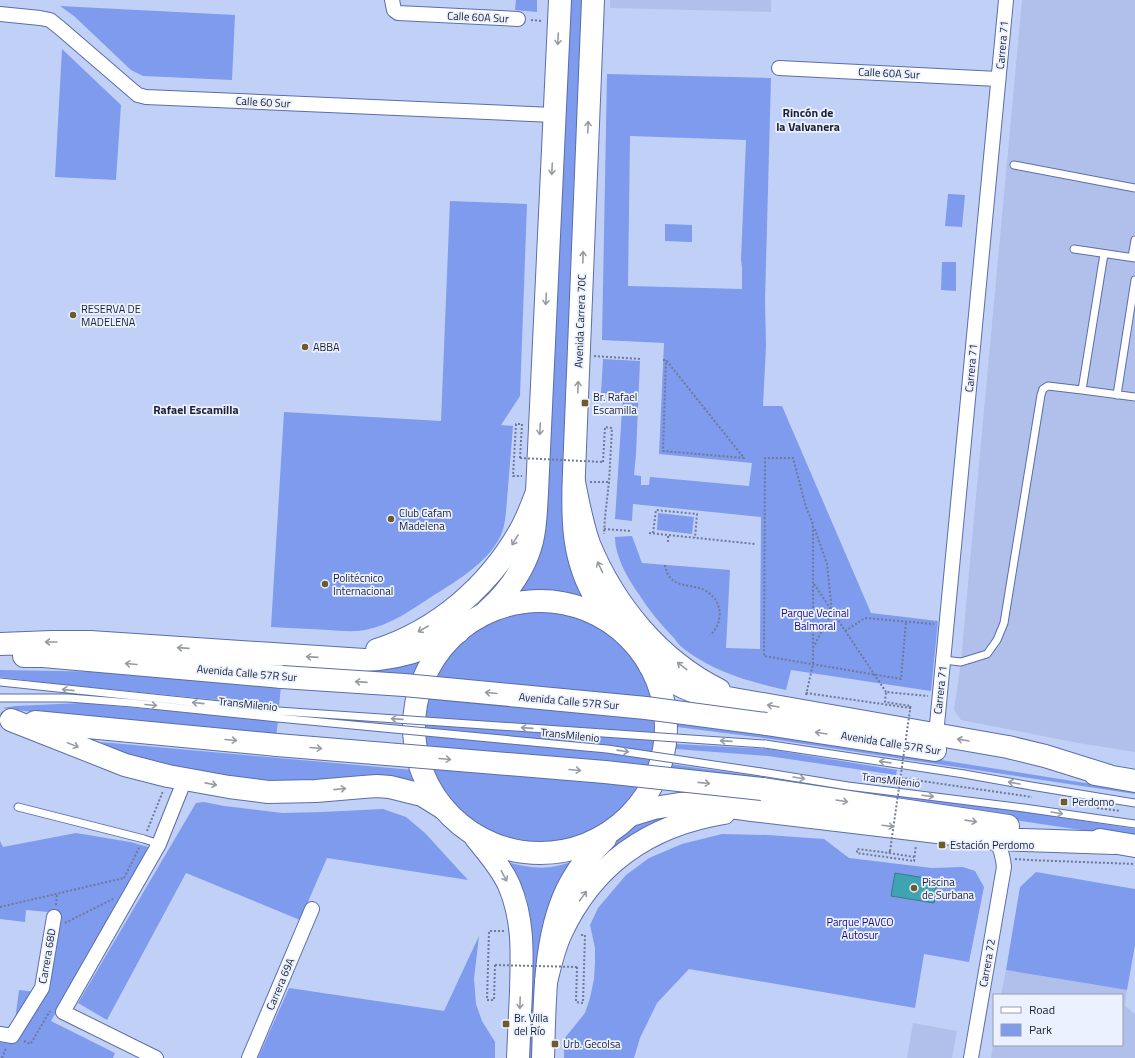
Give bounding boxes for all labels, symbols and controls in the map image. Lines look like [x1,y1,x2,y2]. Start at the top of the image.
street label: Calle 60A Sur [447,7,509,27]
street label: Carrera 71 [992,20,1012,70]
one-way arrow [554,32,562,45]
street label: Calle 60A Sur [858,63,920,83]
street label: Calle 60 Sur [235,93,291,111]
district label: Rincón de la Valvanera [776,103,840,136]
one-way arrow [584,121,592,134]
one-way arrow [548,162,556,175]
one-way arrow [579,251,587,264]
street label: Avenida Carrera 70C [570,274,590,368]
one-way arrow [542,292,550,305]
place label: RESERVA DE MADELENA [81,301,141,330]
marker: RESERVA DE MADELENA [68,310,78,320]
place label: ABBA [313,339,340,355]
marker: ABBA [300,342,310,352]
street label: Carrera 71 [961,343,981,393]
one-way arrow [574,381,581,394]
place label: Br. Rafael Escamilla [593,389,637,418]
marker: Br. Rafael Escamilla [580,398,590,408]
district label: Rafael Escamilla [153,400,239,419]
one-way arrow [537,422,544,435]
place label: Club Cafam Madelena [399,505,451,534]
marker: Club Cafam Madelena [386,514,396,524]
one-way arrow [510,534,518,546]
one-way arrow [596,562,603,574]
place label: Politécnico Internacional [333,570,393,599]
marker: Politécnico Internacional [320,579,330,589]
park label: Parque Vecinal Balmoral [781,605,849,634]
one-way arrow [417,626,429,634]
one-way arrow [45,638,58,646]
one-way arrow [177,645,190,652]
one-way arrow [306,654,319,661]
one-way arrow [125,660,138,667]
street label: Avenida Calle 57R Sur [196,661,298,685]
one-way arrow [676,662,687,671]
street label: Carrera 71 [930,665,950,715]
one-way arrow [355,679,368,686]
one-way arrow [62,686,75,693]
street label: Avenida Calle 57R Sur [518,689,620,713]
one-way arrow [485,690,498,697]
street label: TransMilenio [218,693,278,715]
one-way arrow [192,699,205,706]
one-way arrow [144,701,157,709]
one-way arrow [767,702,780,710]
one-way arrow [391,716,404,723]
street label: TransMilenio [540,724,600,746]
one-way arrow [521,725,534,732]
street label: Avenida Calle 57R Sur [840,727,942,759]
one-way arrow [815,729,828,737]
one-way arrow [956,736,969,744]
one-way arrow [224,737,237,744]
one-way arrow [720,737,733,744]
one-way arrow [67,741,79,749]
one-way arrow [309,744,322,752]
one-way arrow [616,748,629,755]
one-way arrow [438,755,451,762]
one-way arrow [879,758,892,766]
one-way arrow [568,766,581,773]
street label: TransMilenio [861,768,921,792]
one-way arrow [792,774,805,782]
one-way arrow [697,779,710,787]
one-way arrow [1008,779,1021,787]
one-way arrow [204,780,217,788]
one-way arrow [333,785,346,793]
one-way arrow [921,792,934,799]
place label: Perdomo [1072,794,1115,810]
marker: Perdomo [1059,797,1069,807]
one-way arrow [836,798,849,806]
one-way arrow [1050,809,1063,817]
one-way arrow [964,817,977,825]
one-way arrow [881,822,894,830]
place label: Estación Perdomo [950,837,1034,853]
marker: Estación Perdomo [937,840,947,850]
one-way arrow [500,870,508,882]
place label: Piscina de Surbana [922,874,975,903]
marker: Piscina de Surbana [909,883,919,893]
one-way arrow [579,890,587,901]
park label: Parque PAVCO Autosur [826,914,894,943]
street label: Carrera 68D [34,927,60,985]
street label: Carrera 72 [975,938,999,988]
street label: Carrera 69A [262,955,298,1013]
legend [993,994,1123,1046]
one-way arrow [516,996,524,1009]
text: Road [1029,1000,1055,1019]
place label: Br. Villa del Río [514,1010,549,1039]
marker: Br. Villa del Río [501,1019,511,1029]
text: Park [1029,1020,1052,1039]
place label: Urb. Gecolsa [563,1036,621,1052]
marker: Urb. Gecolsa [550,1039,560,1049]

